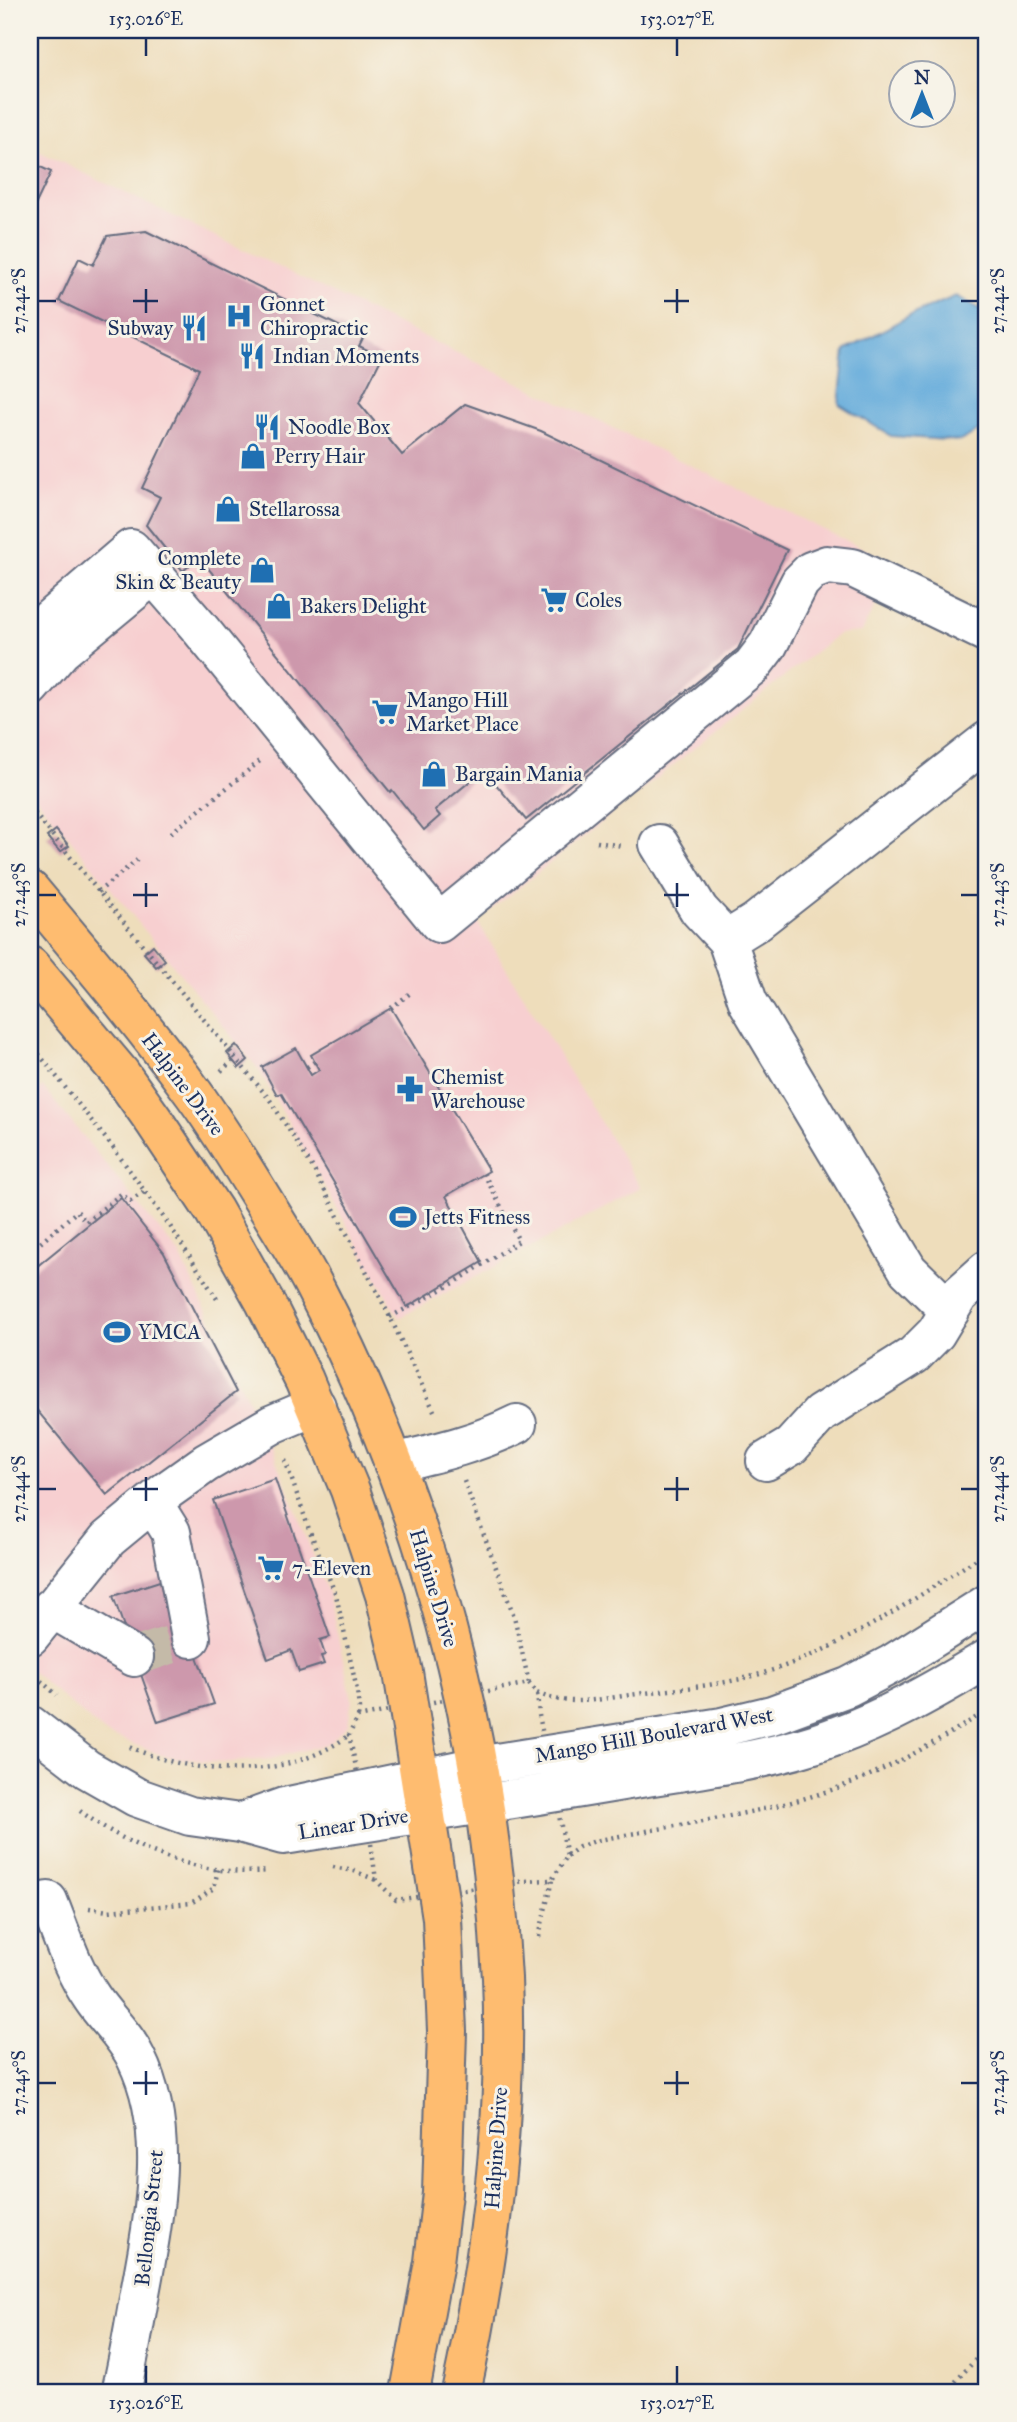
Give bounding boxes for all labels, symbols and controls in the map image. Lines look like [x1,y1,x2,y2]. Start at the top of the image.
text: 153.026°E [109,8,183,30]
text: 153.027°E [640,8,714,30]
north arrow [888,60,958,130]
text: N [914,66,930,89]
text: 27.242°S [8,268,30,334]
text: 27.242°S [987,268,1009,334]
place label: Gonnet Chiropractic [260,291,368,341]
hospital icon: Gonnet Chiropractic [224,301,254,331]
restaurant icon: Subway [179,313,209,343]
place label: Subway [108,315,174,341]
restaurant icon: Indian Moments [237,341,267,371]
place label: Indian Moments [273,343,419,369]
restaurant icon: Noodle Box [252,412,282,442]
place label: Noodle Box [288,414,391,440]
shop icon: Perry Hair [238,441,268,471]
place label: Perry Hair [274,443,365,469]
shop icon: Stellarossa [213,494,243,524]
place label: Stellarossa [249,496,340,522]
place label: Complete Skin & Beauty [115,545,242,595]
shop icon: Complete Skin & Beauty [247,555,277,585]
supermarket icon: Coles [539,585,569,615]
place label: Coles [575,587,622,613]
shop icon: Bakers Delight [264,591,294,621]
place label: Bakers Delight [300,593,427,619]
place label: Mango Hill Market Place [406,687,519,737]
supermarket icon: Mango Hill Market Place [370,697,400,727]
shop icon: Bargain Mania [419,759,449,789]
place label: Bargain Mania [455,761,583,787]
text: 27.243°S [8,863,30,927]
text: 27.243°S [987,863,1009,927]
street label: Halpine Drive [136,1027,230,1141]
place label: Chemist Warehouse [431,1064,525,1114]
pharmacy icon: Chemist Warehouse [395,1074,425,1104]
sports icon: Jetts Fitness [388,1202,418,1232]
place label: Jetts Fitness [422,1204,530,1230]
sports icon: YMCA [102,1317,132,1347]
place label: YMCA [138,1319,201,1345]
text: 27.244°S [8,1455,30,1523]
text: 27.244°S [987,1455,1009,1523]
street label: Halpine Drive [404,1526,464,1650]
supermarket icon: 7-Eleven [256,1553,286,1583]
place label: 7-Eleven [292,1555,371,1581]
street label: Mango Hill Boulevard West [533,1701,776,1769]
street label: Linear Drive [296,1802,410,1846]
text: 27.245°S [8,2050,30,2116]
text: 27.245°S [987,2050,1009,2116]
street label: Halpine Drive [479,2086,513,2210]
street label: Bellongia Street [129,2148,169,2288]
text: 153.026°E [109,2392,183,2414]
text: 153.027°E [640,2392,714,2414]

